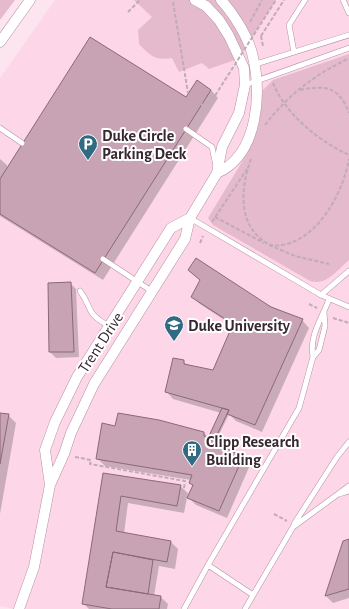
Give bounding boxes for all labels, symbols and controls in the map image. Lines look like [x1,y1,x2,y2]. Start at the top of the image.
place label: Duke Circle Parking Deck [102,128,187,162]
parking icon: Duke Circle Parking Deck [77,133,99,161]
street label: Trent Drive [75,309,126,376]
school or university icon: Duke University [163,314,185,342]
place label: Duke University [188,318,291,335]
place label: Clipp Research Building [206,434,300,468]
building icon: Clipp Research Building [181,439,203,467]

